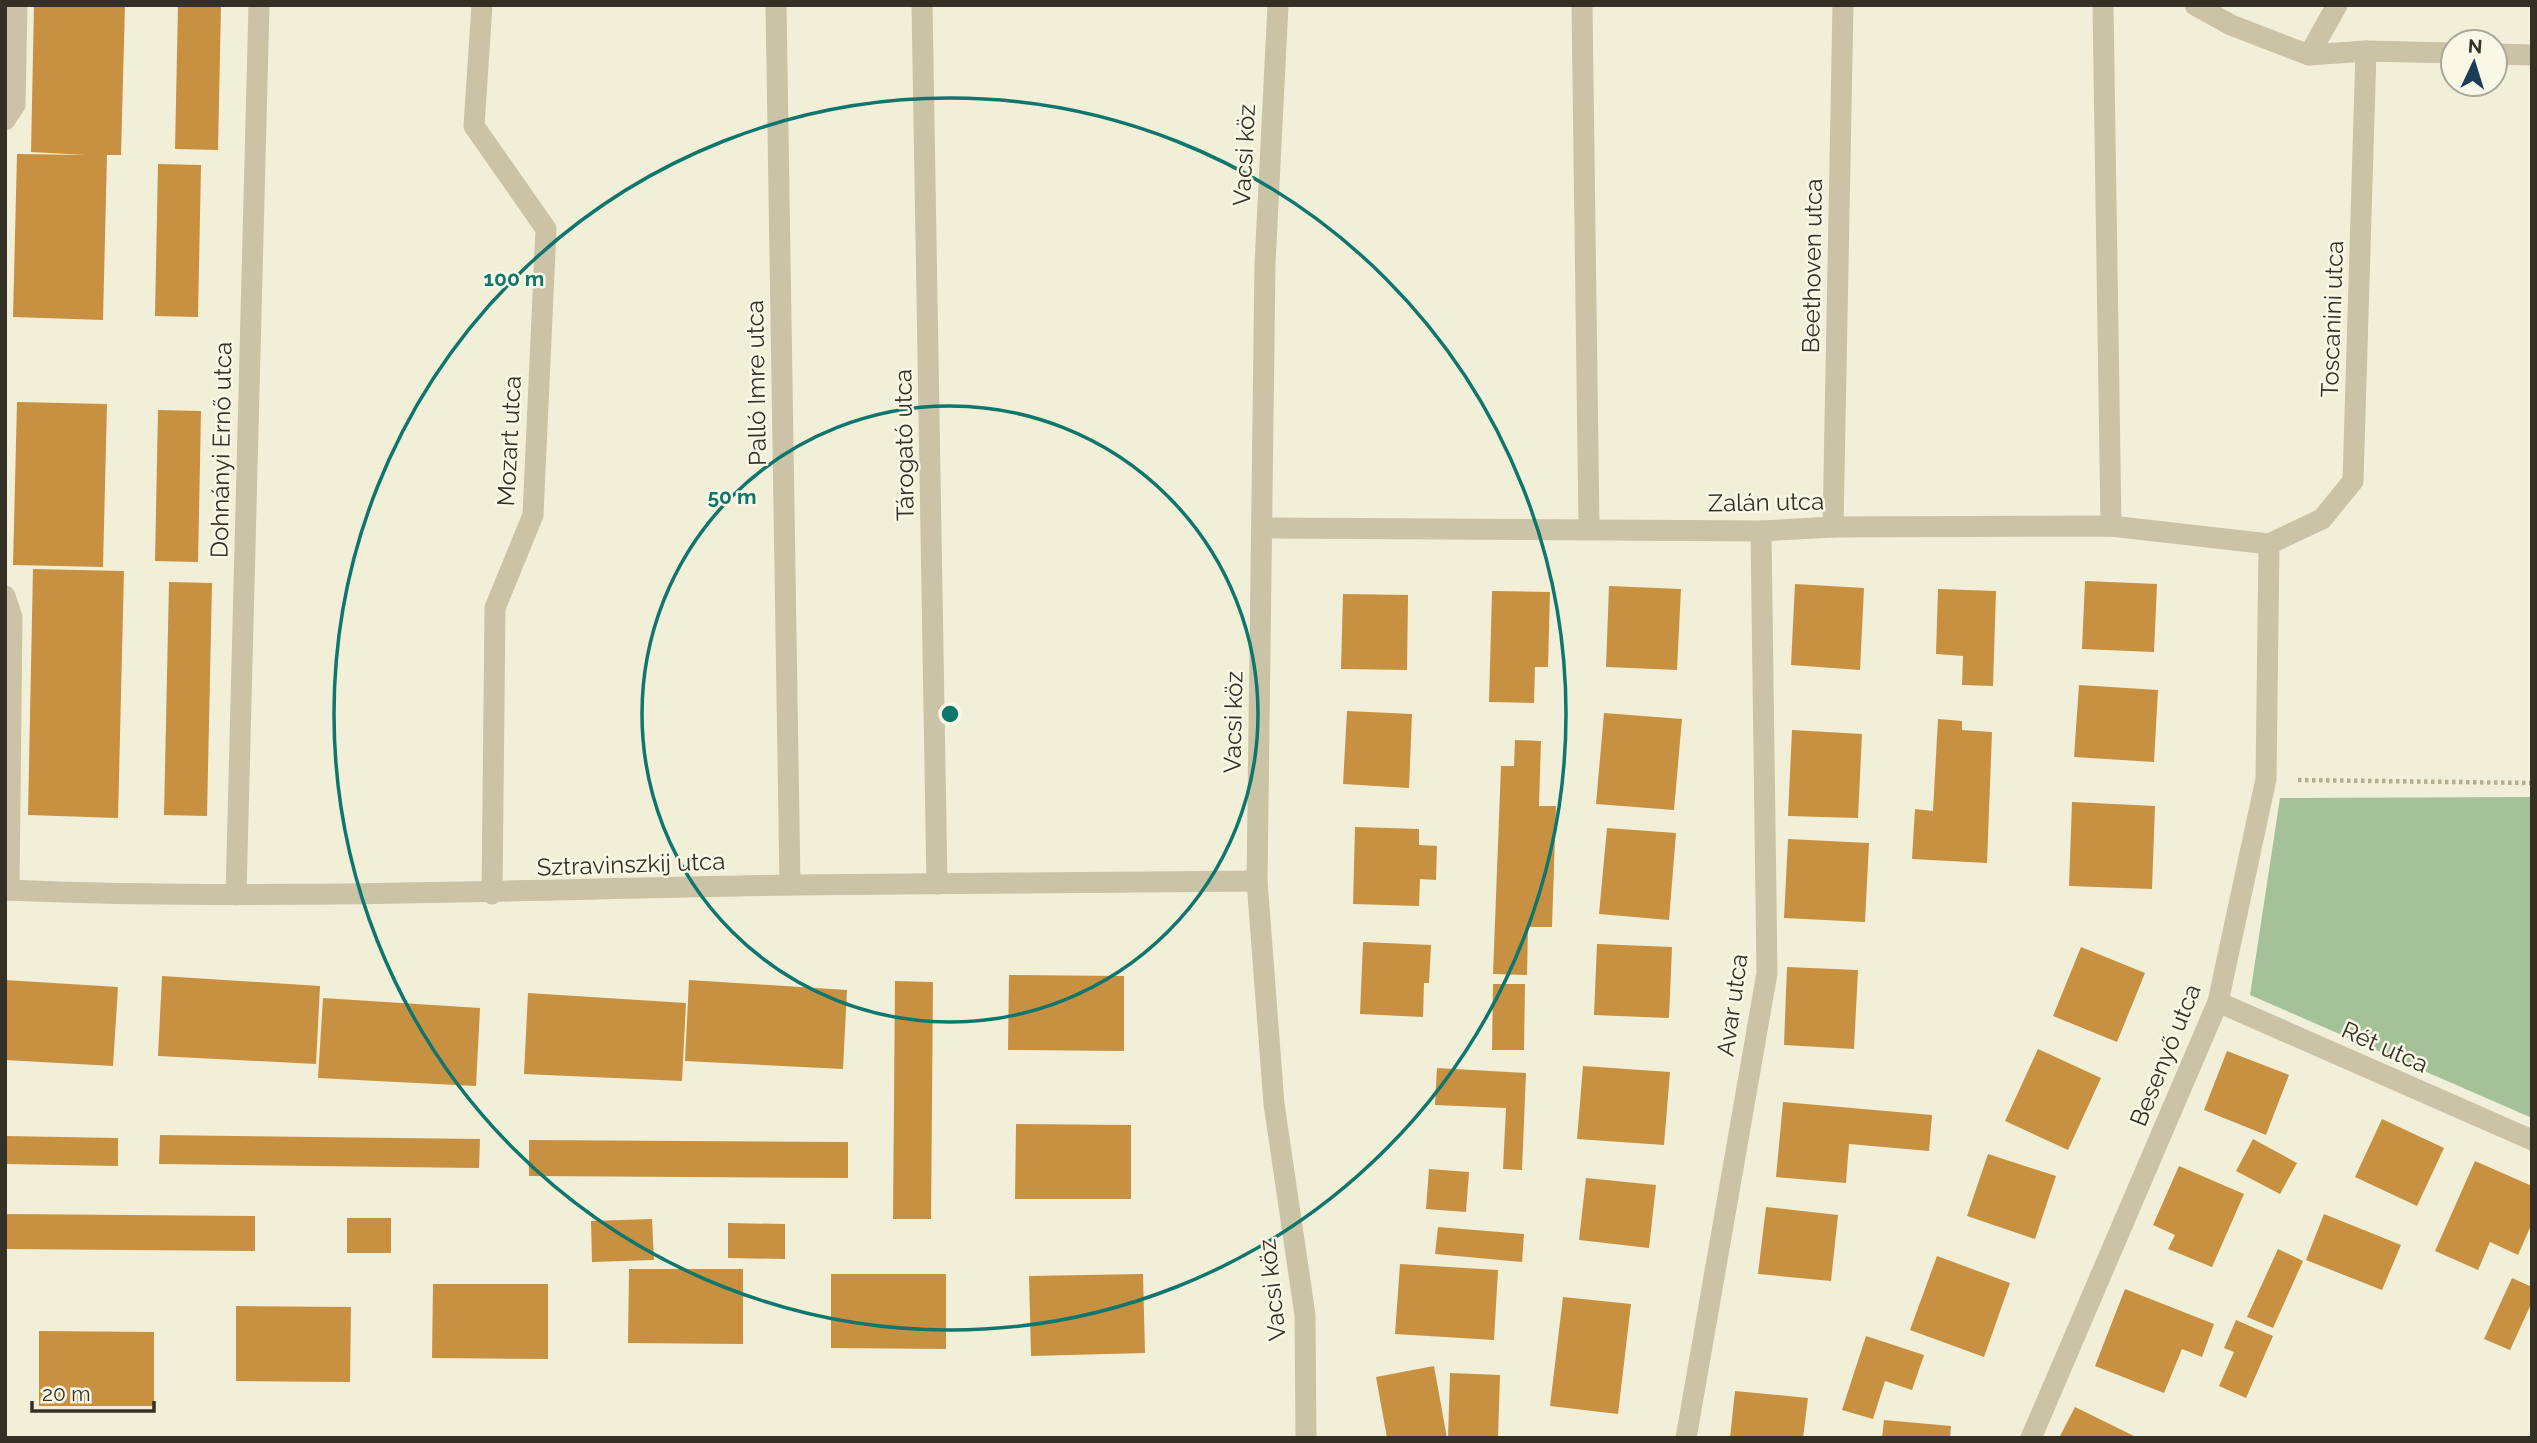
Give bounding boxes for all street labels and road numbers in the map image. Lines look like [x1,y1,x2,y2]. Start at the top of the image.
street label: Vacsi köz [1227,103,1261,207]
street label: Beethoven utca [1796,178,1828,354]
street label: Toscanini utca [2315,240,2349,398]
street label: Palló Imre utca [740,300,772,466]
street label: Dohnányi Ernő utca [205,342,237,558]
street label: Tárogató utca [888,369,920,521]
street label: Mozart utca [491,375,527,507]
street label: Zalán utca [1708,486,1824,518]
street label: Vacsi köz [1218,671,1248,773]
street label: Sztravinszkij utca [536,846,726,882]
street label: Avar utca [1710,952,1754,1058]
street label: Besenyő utca [2123,980,2207,1130]
street label: Rét utca [2337,1015,2433,1079]
street label: Vacsi köz [1252,1238,1292,1342]

